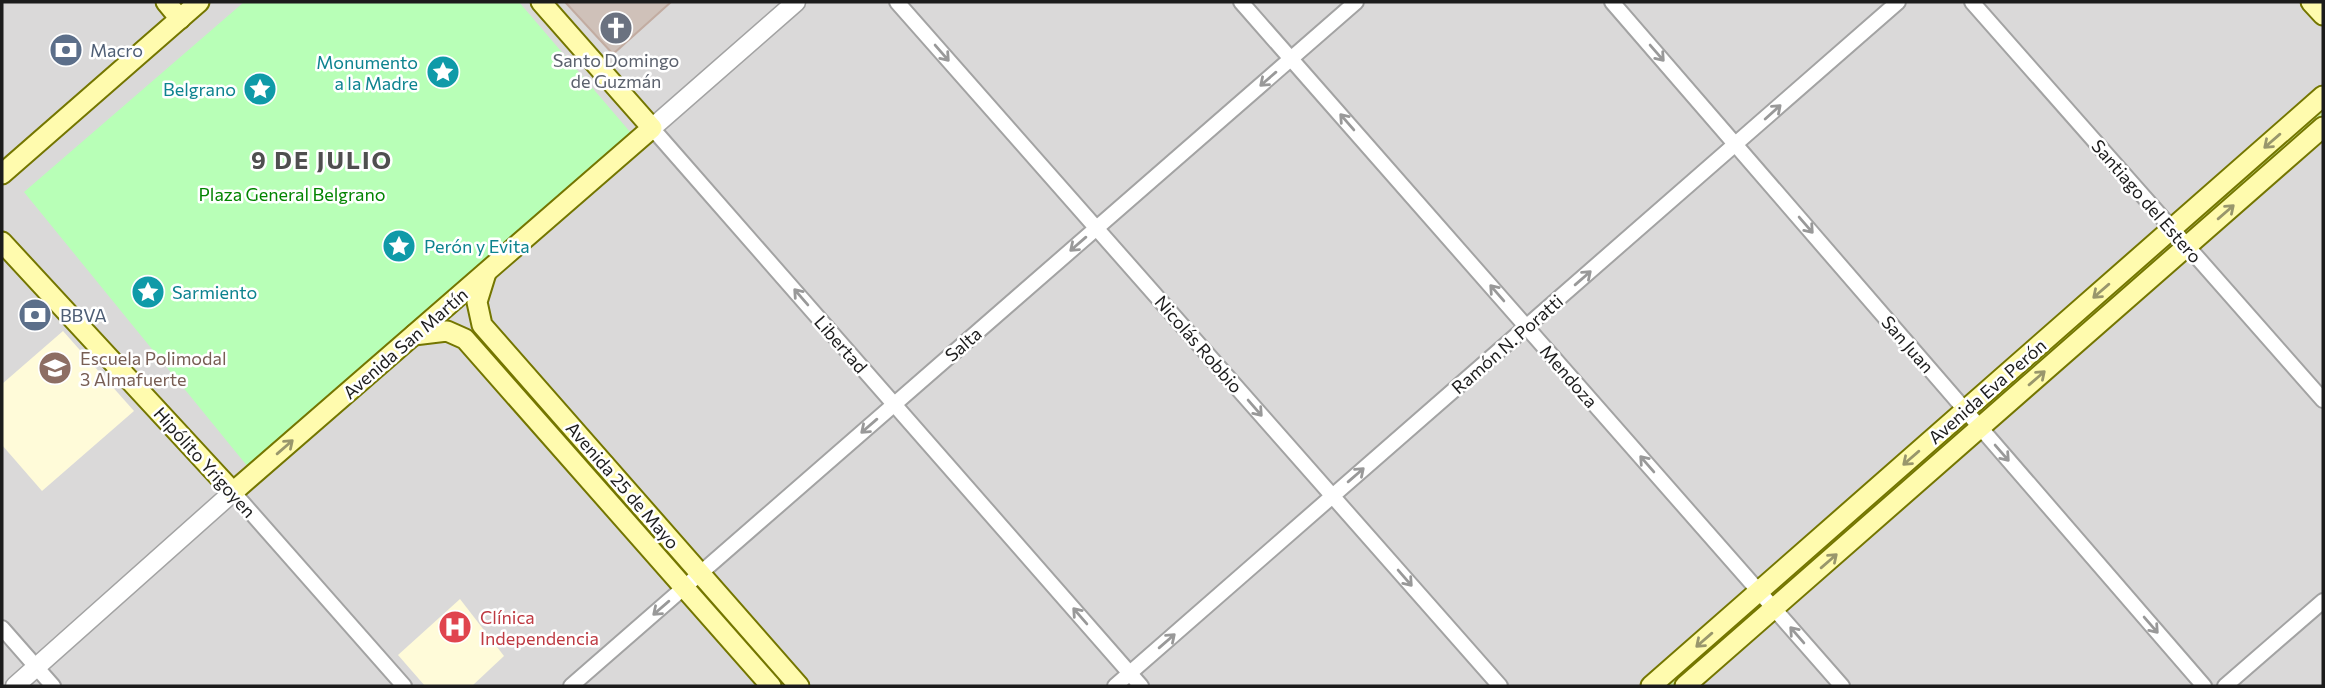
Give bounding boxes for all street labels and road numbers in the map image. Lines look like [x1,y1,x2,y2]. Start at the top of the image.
street label: Santiago del Estero [2087,135,2207,267]
street label: Avenida San Martín [338,283,472,403]
street label: Ramón N. Poratti [1447,290,1567,398]
street label: Nicolás Robbio [1151,291,1247,397]
street label: Libertad [810,311,872,377]
street label: San Juan [1877,311,1939,377]
street label: Salta [940,322,986,366]
street label: Avenida Eva Perón [1924,334,2050,448]
street label: Mendoza [1536,340,1602,412]
street label: Hipólito Yrigoyen [150,402,260,522]
street label: Avenida 25 de Mayo [562,417,684,553]

